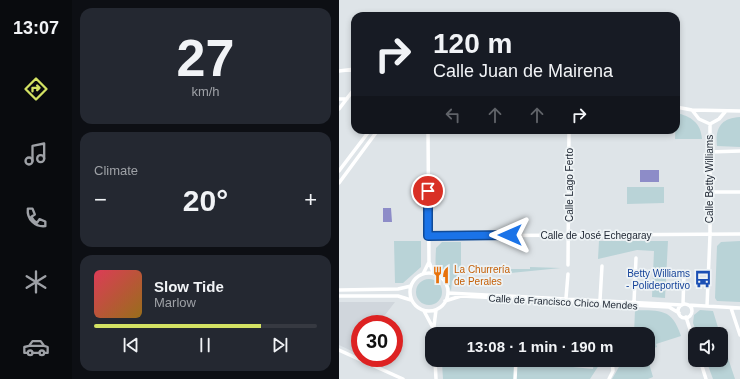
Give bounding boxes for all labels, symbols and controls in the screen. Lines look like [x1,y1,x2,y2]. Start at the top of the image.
text: 13:07 [13,18,59,38]
icon: right [367,28,419,80]
text: 120 m [433,28,512,59]
text: 27 [177,29,234,87]
text: Calle Juan de Mairena [433,61,613,81]
icon: directions [22,75,50,103]
text: km/h [191,84,220,99]
icon: left [442,104,464,126]
icon: ahead [484,104,506,126]
icon: ahead [526,104,548,126]
icon: right [568,104,590,126]
street label: Calle Betty Williams [704,135,715,223]
icon: music [22,140,50,168]
street label: Calle Lago Ferto [564,148,575,222]
text: Climate [94,163,138,178]
pin [411,174,445,208]
icon: arrive [417,180,439,202]
text: 20° [183,184,228,217]
text: − [94,187,107,212]
text: + [304,187,317,212]
icon: phone [22,204,50,232]
position arrow [489,214,531,256]
street label: Calle de José Echegaray [540,230,652,241]
place label: La Churrería de Perales [454,264,511,287]
restaurant icon: La Churrería de Perales [431,265,451,285]
icon: climate [22,268,50,296]
place label: Betty Williams - Polideportivo [626,268,690,291]
bus stop icon: Betty Williams - Polideportivo [693,269,713,289]
text: Slow Tide [154,278,224,295]
street label: Calle de Francisco Chico Mendes [488,293,638,311]
text: Marlow [154,295,196,310]
speed limit sign: 30 [351,315,403,367]
map controls [688,327,728,367]
button: sound [688,327,728,367]
icon: car [22,333,50,361]
icon: previous [120,334,142,356]
icon: pause [194,334,216,356]
icon: next [269,334,291,356]
text: 13:08 · 1 min · 190 m [467,338,613,355]

